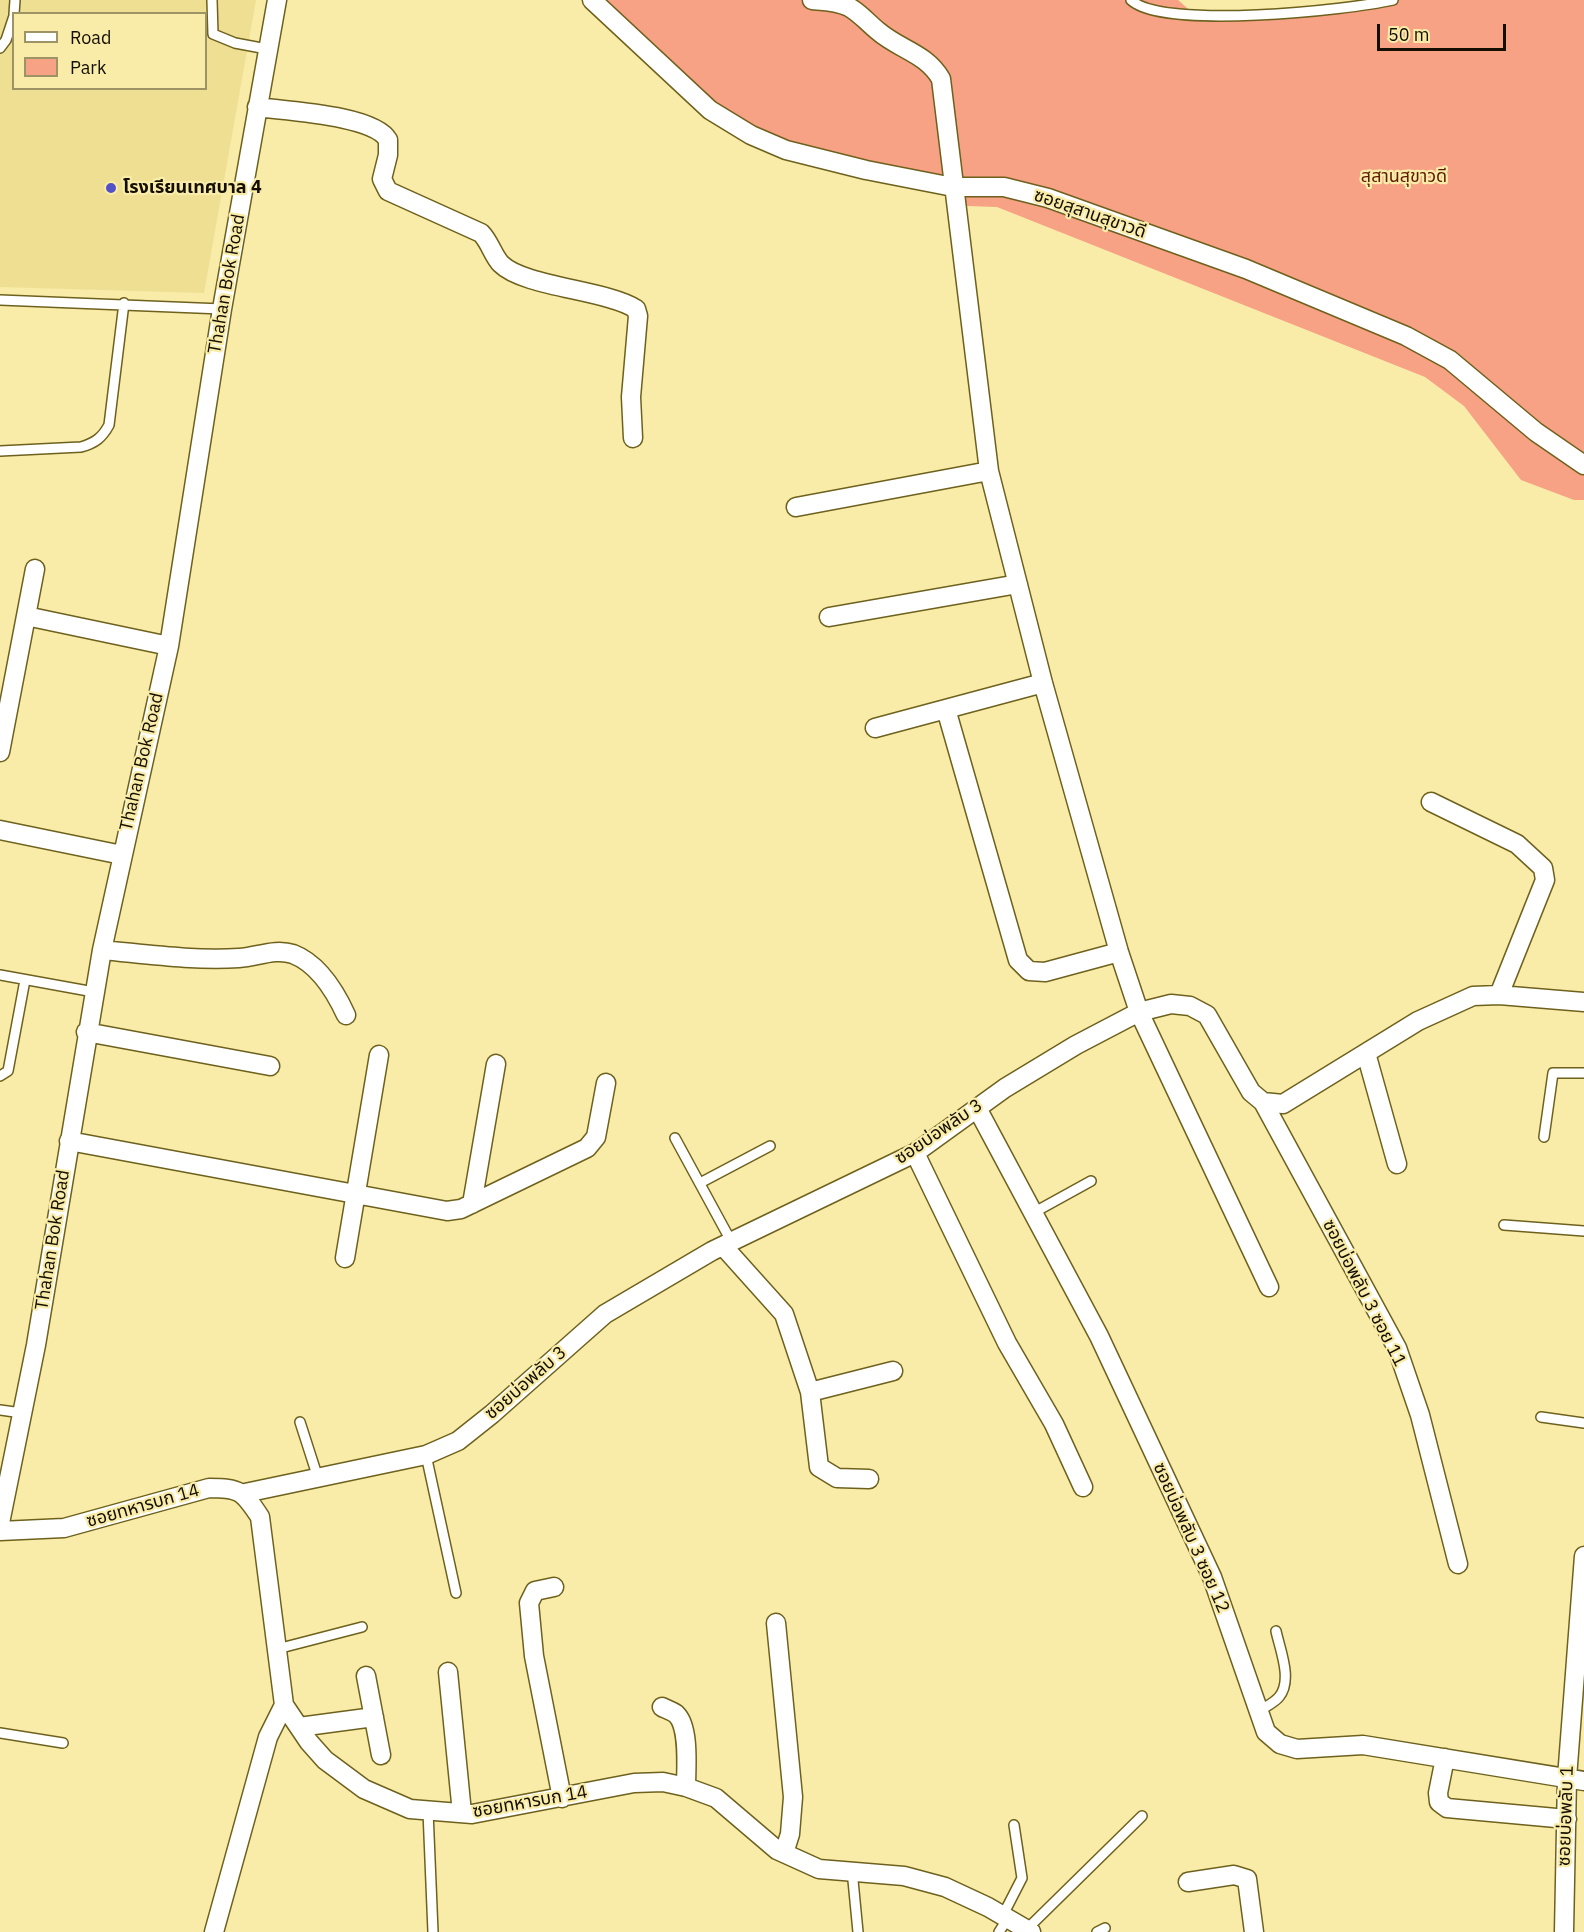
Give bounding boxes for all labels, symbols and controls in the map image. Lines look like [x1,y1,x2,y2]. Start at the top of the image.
legend [12,12,207,90]
scale bar [1380,12,1509,50]
text: 50 m [1388,23,1430,46]
text: Road [70,26,111,49]
text: Park [70,56,106,79]
park label: สุสานสุขาวดี [1361,166,1447,188]
place label: โรงเรียนเทศบาล 4 [123,177,262,199]
marker: โรงเรียนเทศบาล 4 [104,181,118,195]
street label: ซอยสุสานสุขาวดี [1031,185,1149,243]
street label: Thahan Bok Road [204,213,250,355]
street label: Thahan Bok Road [116,691,168,833]
street label: ซอยบ่อพลับ 3 [891,1095,987,1169]
street label: Thahan Bok Road [31,1168,75,1312]
street label: ซอยบ่อพลับ 3 ซอย 11 [1318,1216,1410,1370]
street label: ซอยบ่อพลับ 3 [481,1342,571,1424]
street label: ซอยบ่อพลับ 3 ซอย 12 [1148,1460,1234,1616]
street label: ซอยทหารบก 14 [84,1480,202,1532]
street label: ซอยบ่อพลับ 1 [1553,1765,1579,1867]
street label: ซอยทหารบก 14 [471,1781,589,1823]

